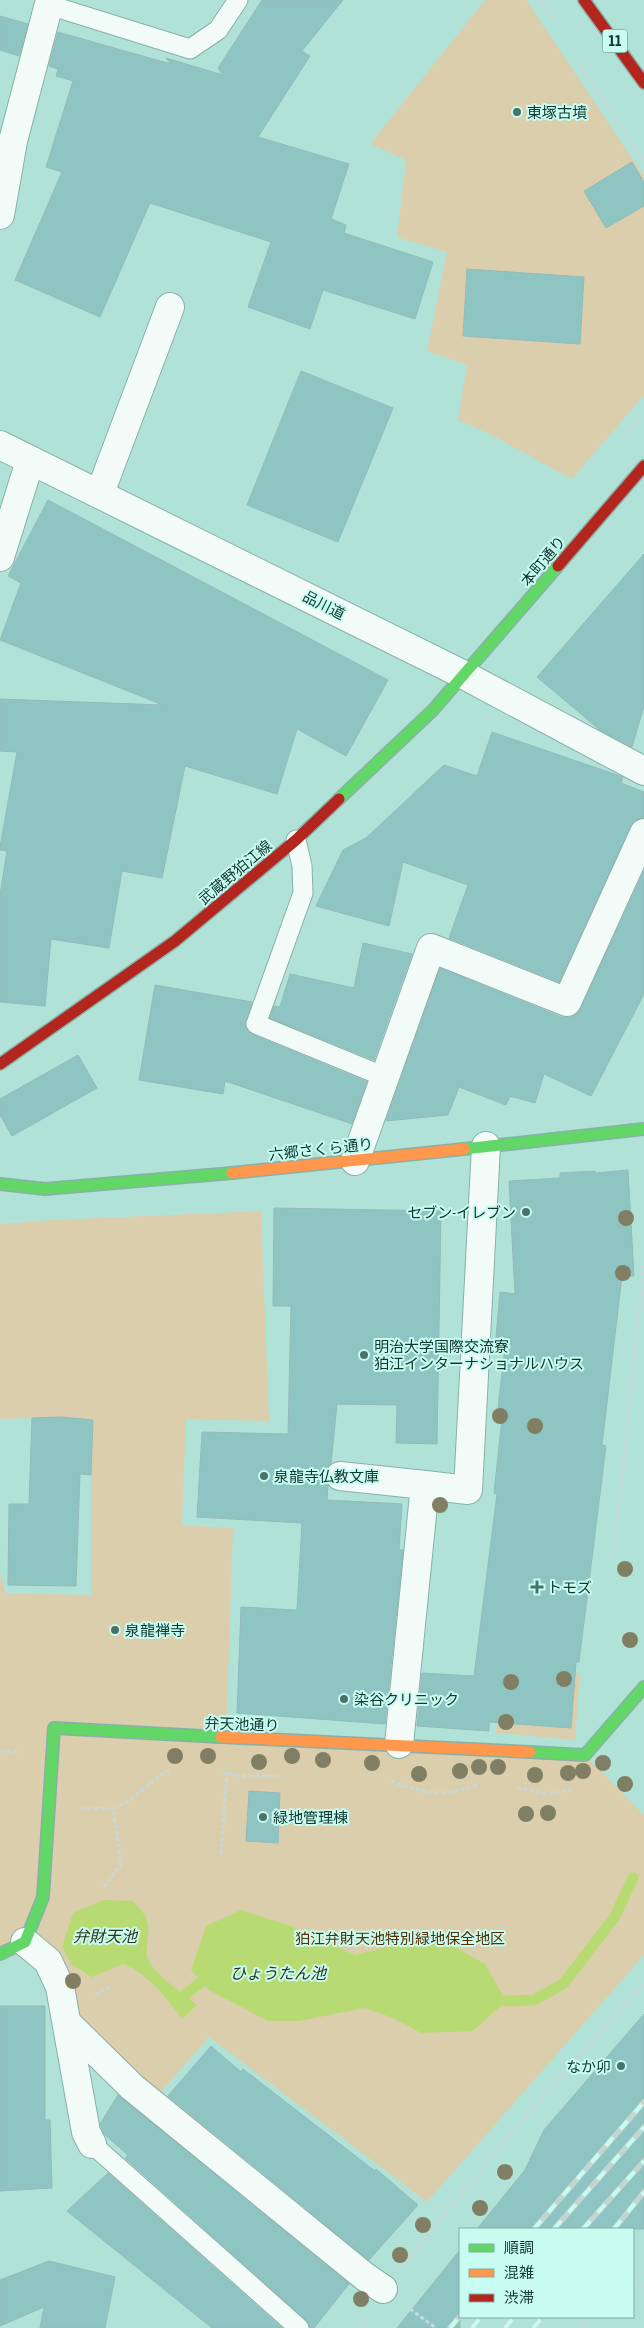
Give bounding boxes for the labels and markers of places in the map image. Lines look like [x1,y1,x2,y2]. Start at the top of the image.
place label: 東塚古墳 [527,104,587,121]
marker: 東塚古墳 [511,106,523,118]
place label: セブン-イレブン [407,1204,516,1221]
marker: セブン-イレブン [520,1206,532,1218]
place label: 明治大学国際交流寮 狛江インターナショナルハウス [374,1338,584,1372]
marker: 明治大学国際交流寮 狛江インターナショナルハウス [358,1349,370,1361]
place label: 泉龍寺仏教文庫 [274,1468,379,1485]
marker: 泉龍寺仏教文庫 [258,1470,270,1482]
place label: トモズ [547,1579,592,1596]
marker: トモズ [531,1581,543,1593]
place label: 泉龍禅寺 [125,1622,185,1639]
marker: 泉龍禅寺 [109,1624,121,1636]
place label: 染谷クリニック [354,1691,459,1708]
marker: 染谷クリニック [338,1693,350,1705]
place label: 緑地管理棟 [273,1809,348,1826]
marker: 緑地管理棟 [257,1811,269,1823]
place label: なか卯 [566,2058,611,2075]
marker: なか卯 [615,2060,627,2072]

